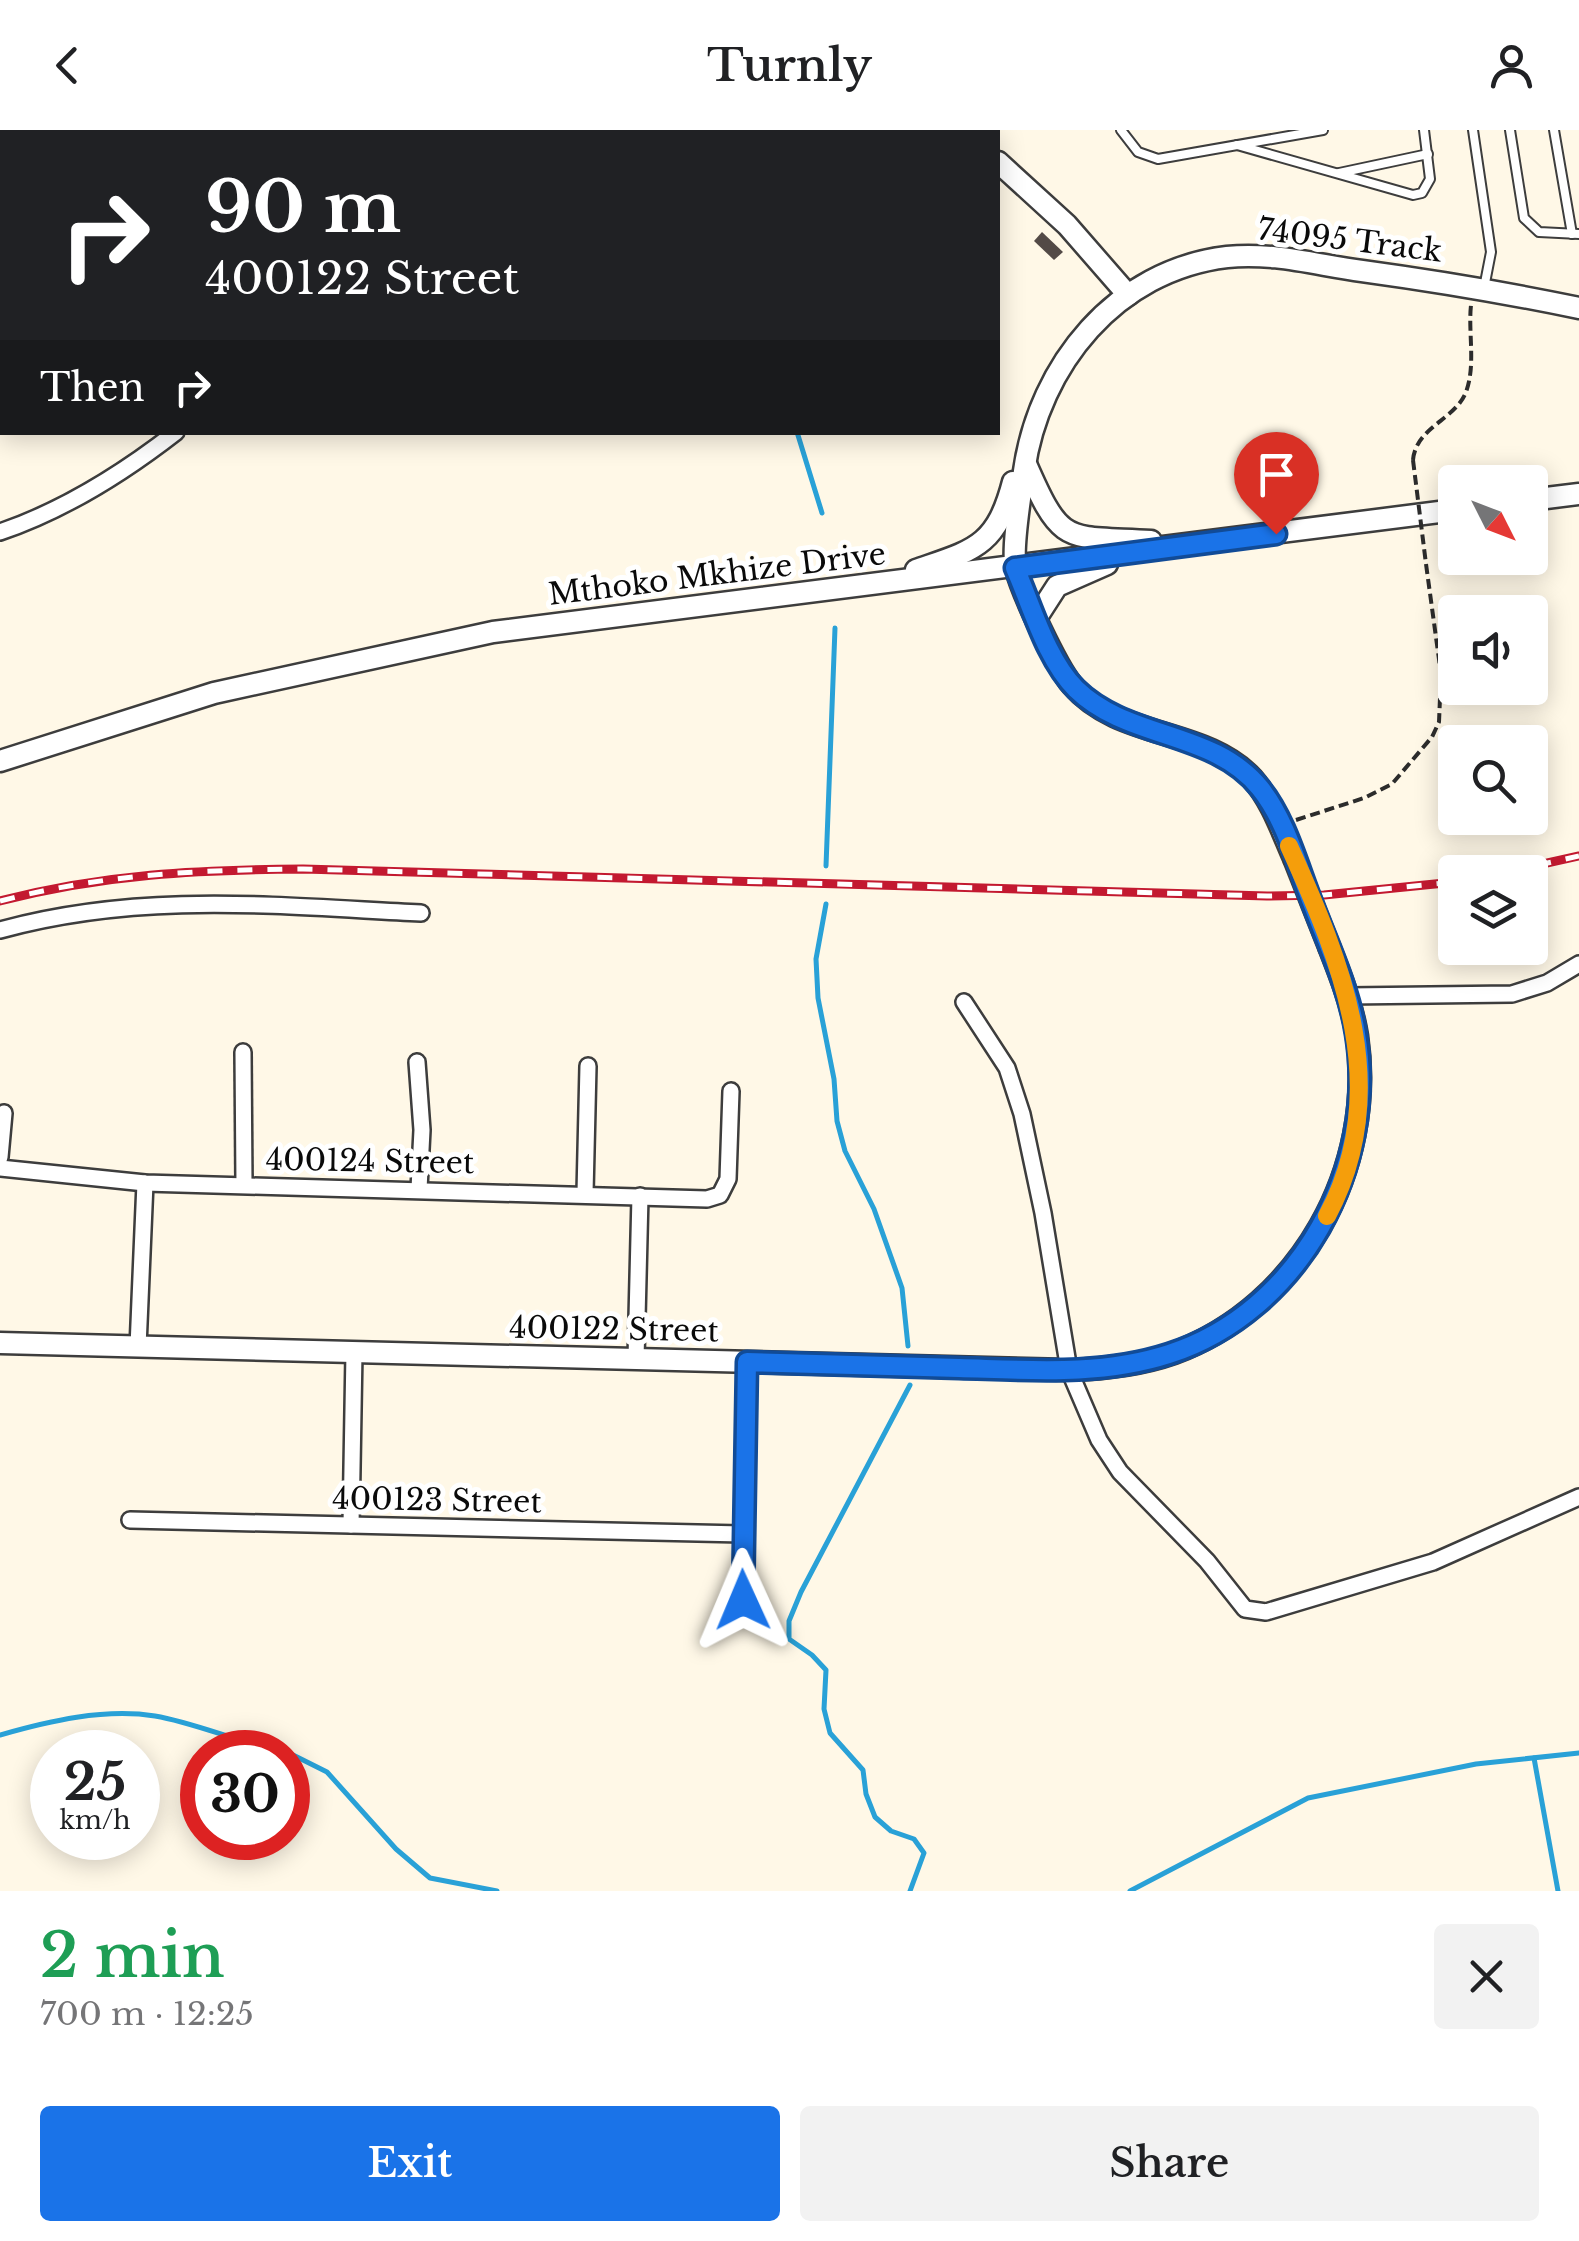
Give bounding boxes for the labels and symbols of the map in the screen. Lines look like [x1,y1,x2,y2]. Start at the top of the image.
street label: 74095 Track [1256,210,1445,270]
pin [1234,432,1319,535]
north arrow [1438,465,1548,575]
street label: Mthoko Mkhize Drive [546,535,888,613]
street label: 400124 Street [265,1141,475,1181]
street label: 400122 Street [509,1309,720,1349]
street label: 400123 Street [332,1480,543,1520]
position arrow [691,1548,795,1652]
speed limit sign: 30 [180,1730,310,1860]

